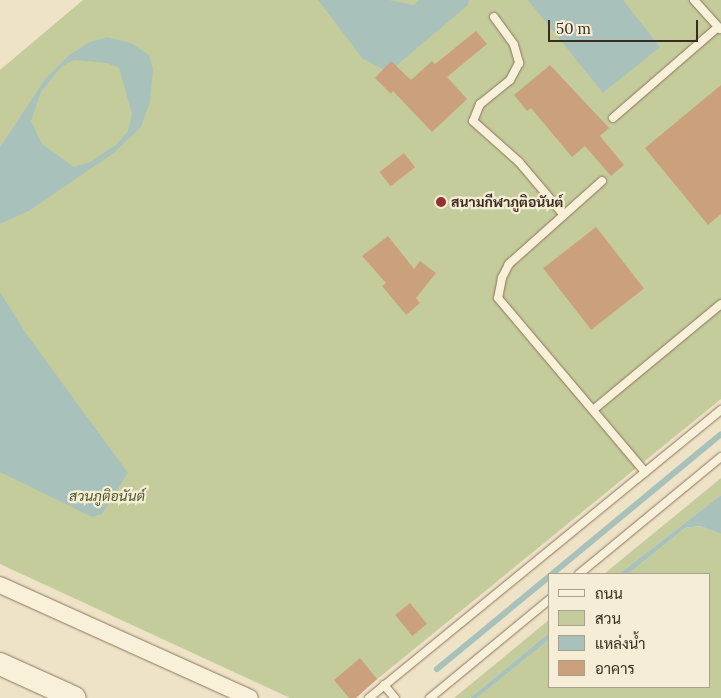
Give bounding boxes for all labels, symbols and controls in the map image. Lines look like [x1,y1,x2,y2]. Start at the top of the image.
scale bar [551,10,701,42]
text: 50 m [556,19,591,38]
place label: สนามกีฬาภูติอนันต์ [451,194,563,210]
marker: สนามกีฬาภูติอนันต์ [435,196,447,208]
park label: สวนภูติอนันต์ [69,488,145,504]
legend [548,573,711,688]
text: ถนน [595,584,623,603]
text: สวน [595,609,621,628]
text: แหล่งน้ำ [595,634,646,653]
text: อาคาร [595,659,635,678]

